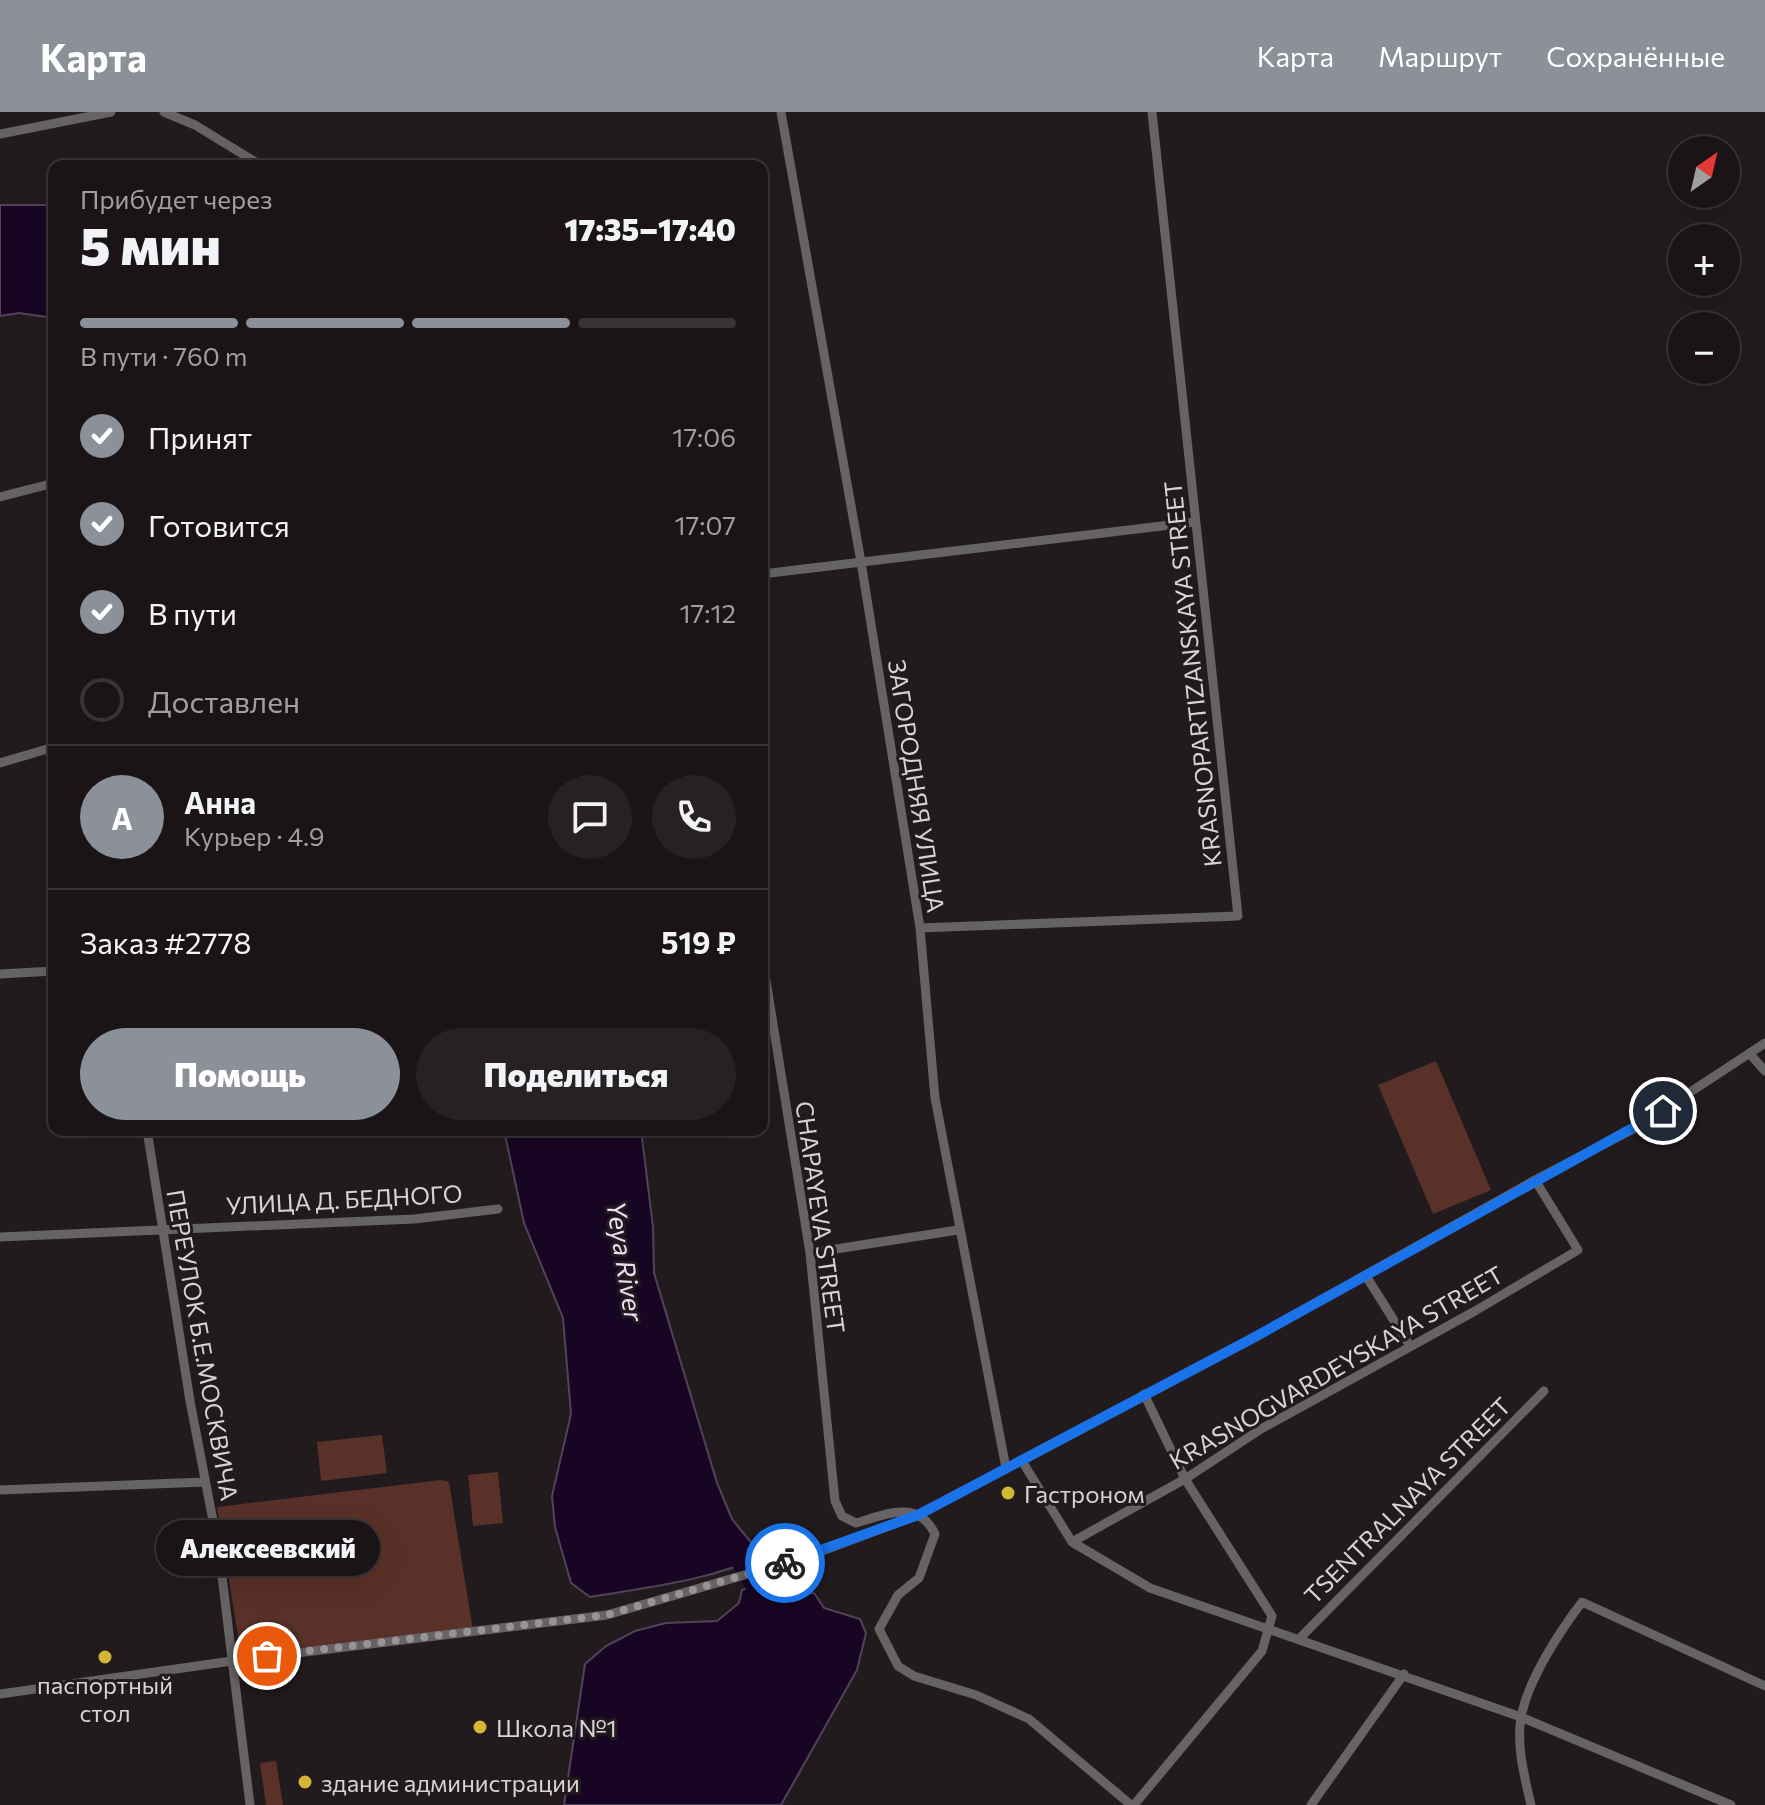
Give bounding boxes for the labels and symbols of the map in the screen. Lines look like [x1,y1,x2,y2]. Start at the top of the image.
north arrow [1668,136,1740,208]
street label: KRASNOPARTIZANSKAYA STREET [1157,480,1227,868]
street label: ЗАГОРОДНЯЯ УЛИЦА [883,658,951,914]
pin [1629,1077,1697,1145]
street label: CHAPAYEVA STREET [790,1099,852,1335]
street label: УЛИЦА Д. БЕДНОГО [225,1178,463,1220]
street label: ПЕРЕУЛОК Б.Е.МОСКВИЧА [161,1187,245,1503]
water label: Yeya River [601,1199,651,1325]
street label: KRASNOGVARDEYSKAYA STREET [1164,1259,1508,1475]
street label: TSENTRALNAYA STREET [1298,1391,1516,1609]
place label: Гастроном [1024,1479,1145,1508]
marker: Гастроном [999,1484,1017,1502]
callout: Алексеевский [155,1520,379,1576]
courier [745,1523,825,1603]
pin [233,1622,301,1690]
marker: паспортный стол [96,1648,114,1666]
place label: паспортный стол [37,1670,173,1727]
place label: Школа №1 [496,1713,617,1742]
marker: Школа №1 [471,1718,489,1736]
place label: здание администрации [321,1768,580,1797]
marker: здание администрации [296,1773,314,1791]

